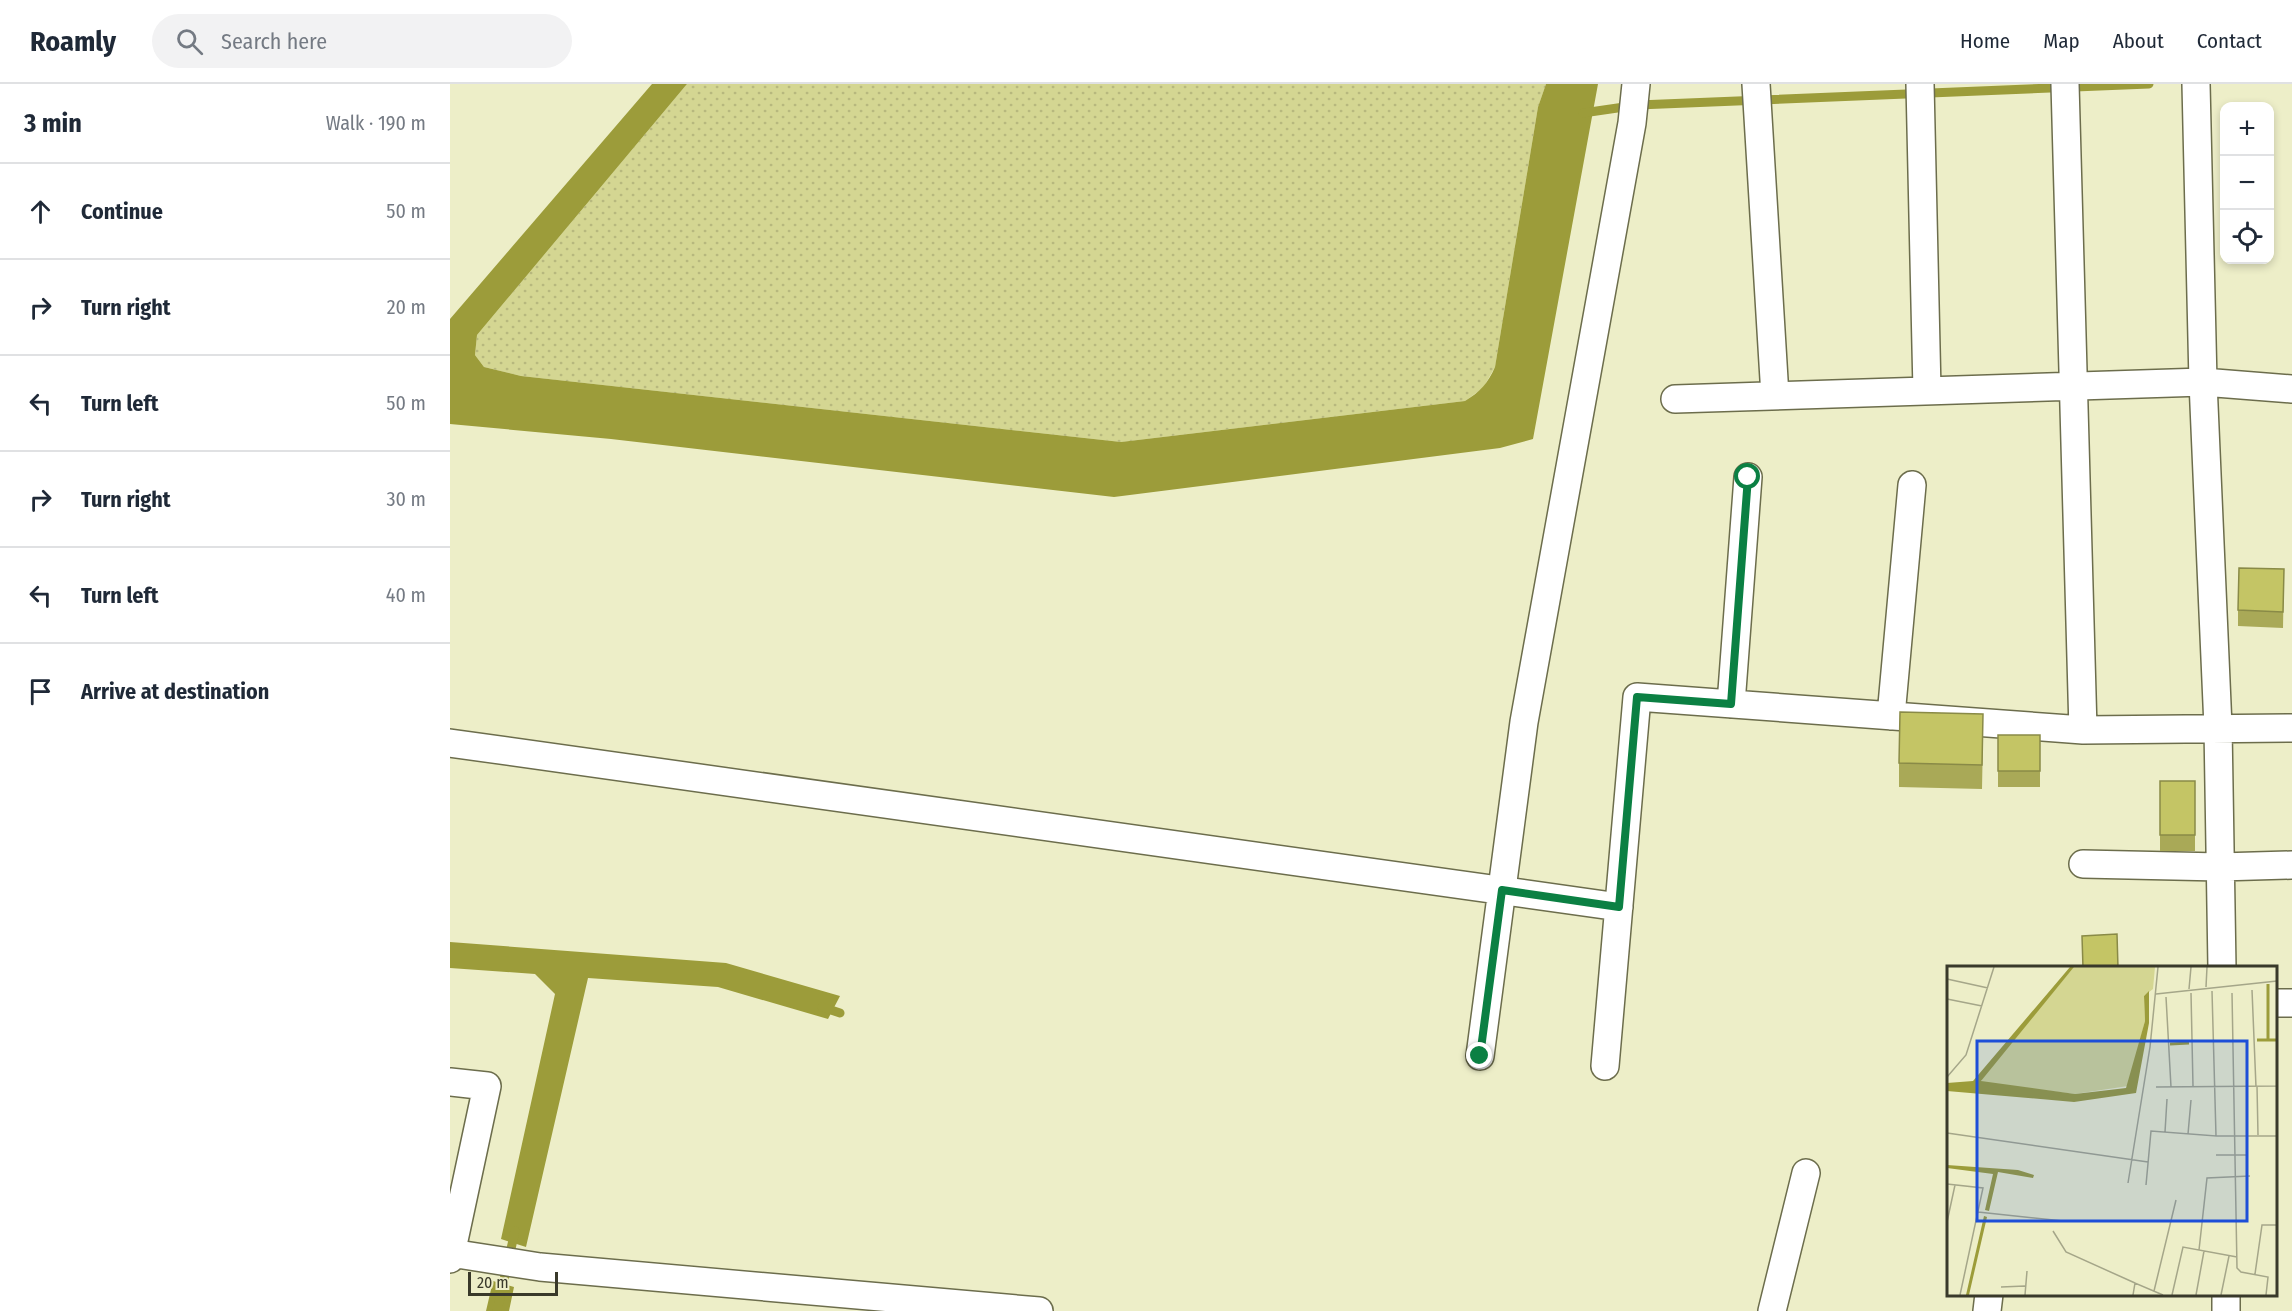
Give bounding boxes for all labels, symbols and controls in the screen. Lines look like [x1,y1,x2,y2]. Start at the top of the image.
search box [152,14,572,68]
text: Roamly [30,25,116,58]
icon: search [173,25,206,58]
text: Search here [221,28,327,55]
text: Home [1960,28,2010,54]
text: Map [2043,28,2080,54]
text: About [2113,28,2164,54]
text: Contact [2197,28,2262,54]
map controls [2220,102,2274,264]
button: + [2220,102,2274,156]
text: 3 min [24,108,82,139]
text: Walk · 190 m [326,111,426,135]
button: − [2220,156,2274,210]
icon: ahead [24,195,57,228]
text: Continue [81,198,163,225]
text: 50 m [386,199,426,223]
button: locate [2220,210,2274,264]
icon: right [24,291,57,324]
text: Turn right [81,294,170,321]
text: 20 m [387,295,426,319]
icon: left [24,387,57,420]
text: Turn left [81,390,159,417]
text: 50 m [386,391,426,415]
route start [1734,463,1760,489]
icon: right [24,483,57,516]
text: Turn right [81,486,170,513]
text: 30 m [386,487,426,511]
icon: left [24,579,57,612]
text: Turn left [81,582,159,609]
text: 40 m [386,583,426,607]
icon: arrive [24,675,57,708]
text: Arrive at destination [81,678,269,705]
inset map [1947,966,2277,1296]
route end [1466,1042,1492,1068]
scale bar [468,1269,558,1296]
text: 20 m [477,1273,508,1292]

